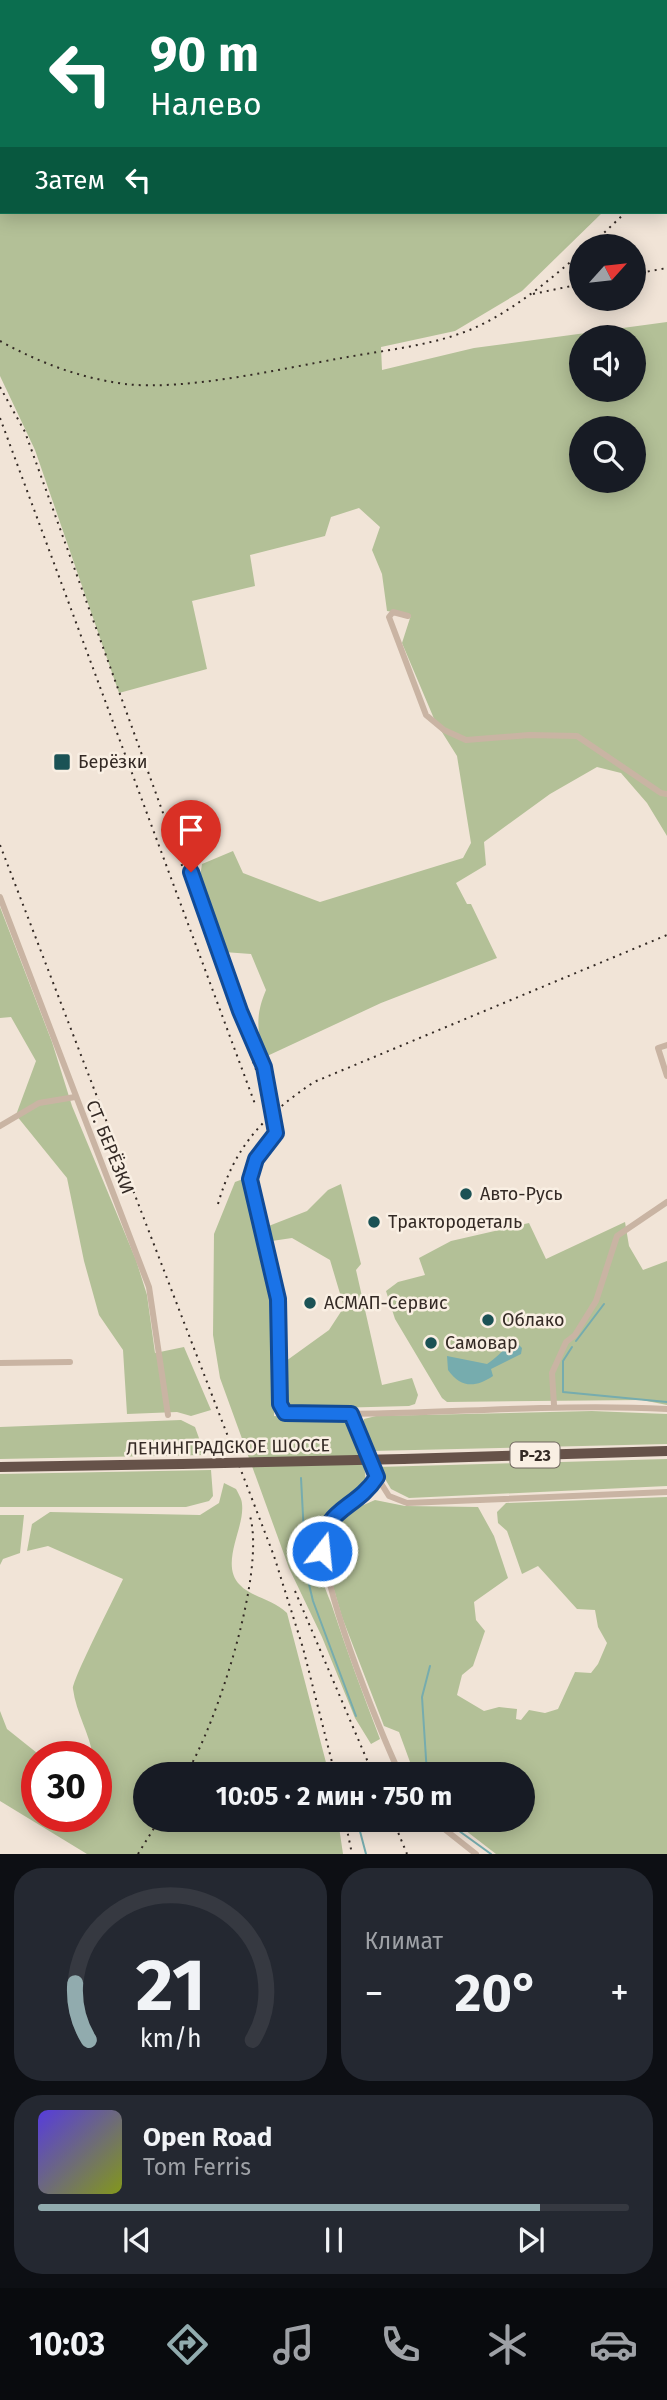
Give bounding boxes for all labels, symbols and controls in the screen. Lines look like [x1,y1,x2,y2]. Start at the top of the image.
text: 90 m [150,25,259,84]
icon: left [35,28,126,119]
text: Налево [150,85,262,123]
icon: left [119,161,157,199]
text: Затем [35,165,105,196]
north arrow [569,234,646,312]
map controls [569,234,646,493]
button: sound [569,325,646,402]
button: search [569,416,646,493]
place label: Берёзки [78,751,147,773]
marker: Берёзки [52,752,72,772]
pin [161,800,221,872]
icon: arrive [172,811,210,849]
street label: СТ. БЕРЁЗКИ [81,1097,139,1197]
place label: Авто-Русь [480,1183,563,1205]
marker: Авто-Русь [458,1186,474,1202]
place label: Трактородеталь [388,1211,522,1233]
marker: Трактородеталь [366,1214,382,1230]
place label: АСМАП-Сервис [324,1292,448,1314]
marker: АСМАП-Сервис [302,1295,318,1311]
place label: Облако [502,1309,565,1331]
marker: Облако [480,1312,496,1328]
place label: Самовар [445,1332,518,1354]
marker: Самовар [423,1335,439,1351]
street label: ЛЕНИНГРАДСКОЕ ШОССЕ [126,1434,330,1460]
road number: Р-23 [510,1442,560,1468]
position arrow [285,1514,359,1588]
speed limit sign: 30 [21,1741,112,1832]
text: 10:05 · 2 мин · 750 m [216,1781,452,1812]
text: Климат [365,1927,443,1955]
text: 21 [135,1943,205,2030]
text: 20° [455,1962,539,2025]
text: − [365,1970,384,2016]
text: + [610,1970,629,2016]
text: km/h [139,2024,201,2054]
text: Open Road [143,2122,272,2153]
text: Tom Ferris [143,2153,251,2181]
icon: previous [118,2221,156,2259]
icon: pause [315,2221,353,2259]
icon: next [512,2221,550,2259]
icon: directions [163,2320,212,2369]
icon: music [269,2320,318,2369]
icon: phone [376,2320,425,2369]
icon: climate [483,2320,532,2369]
icon: car [589,2320,638,2369]
text: 10:03 [29,2325,105,2363]

